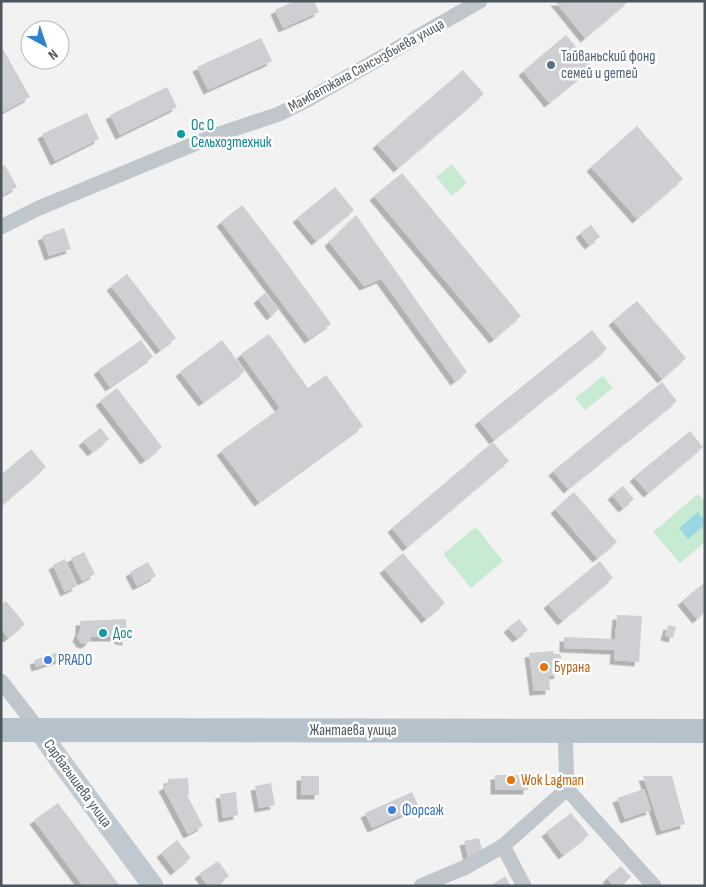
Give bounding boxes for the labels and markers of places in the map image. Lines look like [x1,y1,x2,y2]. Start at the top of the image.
place label: Тайваньский фонд семей и детей [561,47,656,83]
marker: Тайваньский фонд семей и детей [545,59,557,71]
place label: Ос О Сельхозтехник [191,116,272,152]
marker: Ос О Сельхозтехник [175,128,187,140]
place label: Дос [113,624,132,643]
marker: Дос [97,627,109,639]
place label: PRADO [58,651,92,670]
marker: PRADO [42,654,54,666]
place label: Бурана [554,658,590,677]
marker: Бурана [538,661,550,673]
place label: Wok Lagman [521,771,584,790]
marker: Wok Lagman [505,774,517,786]
place label: Форсаж [402,801,444,820]
marker: Форсаж [386,804,398,816]

